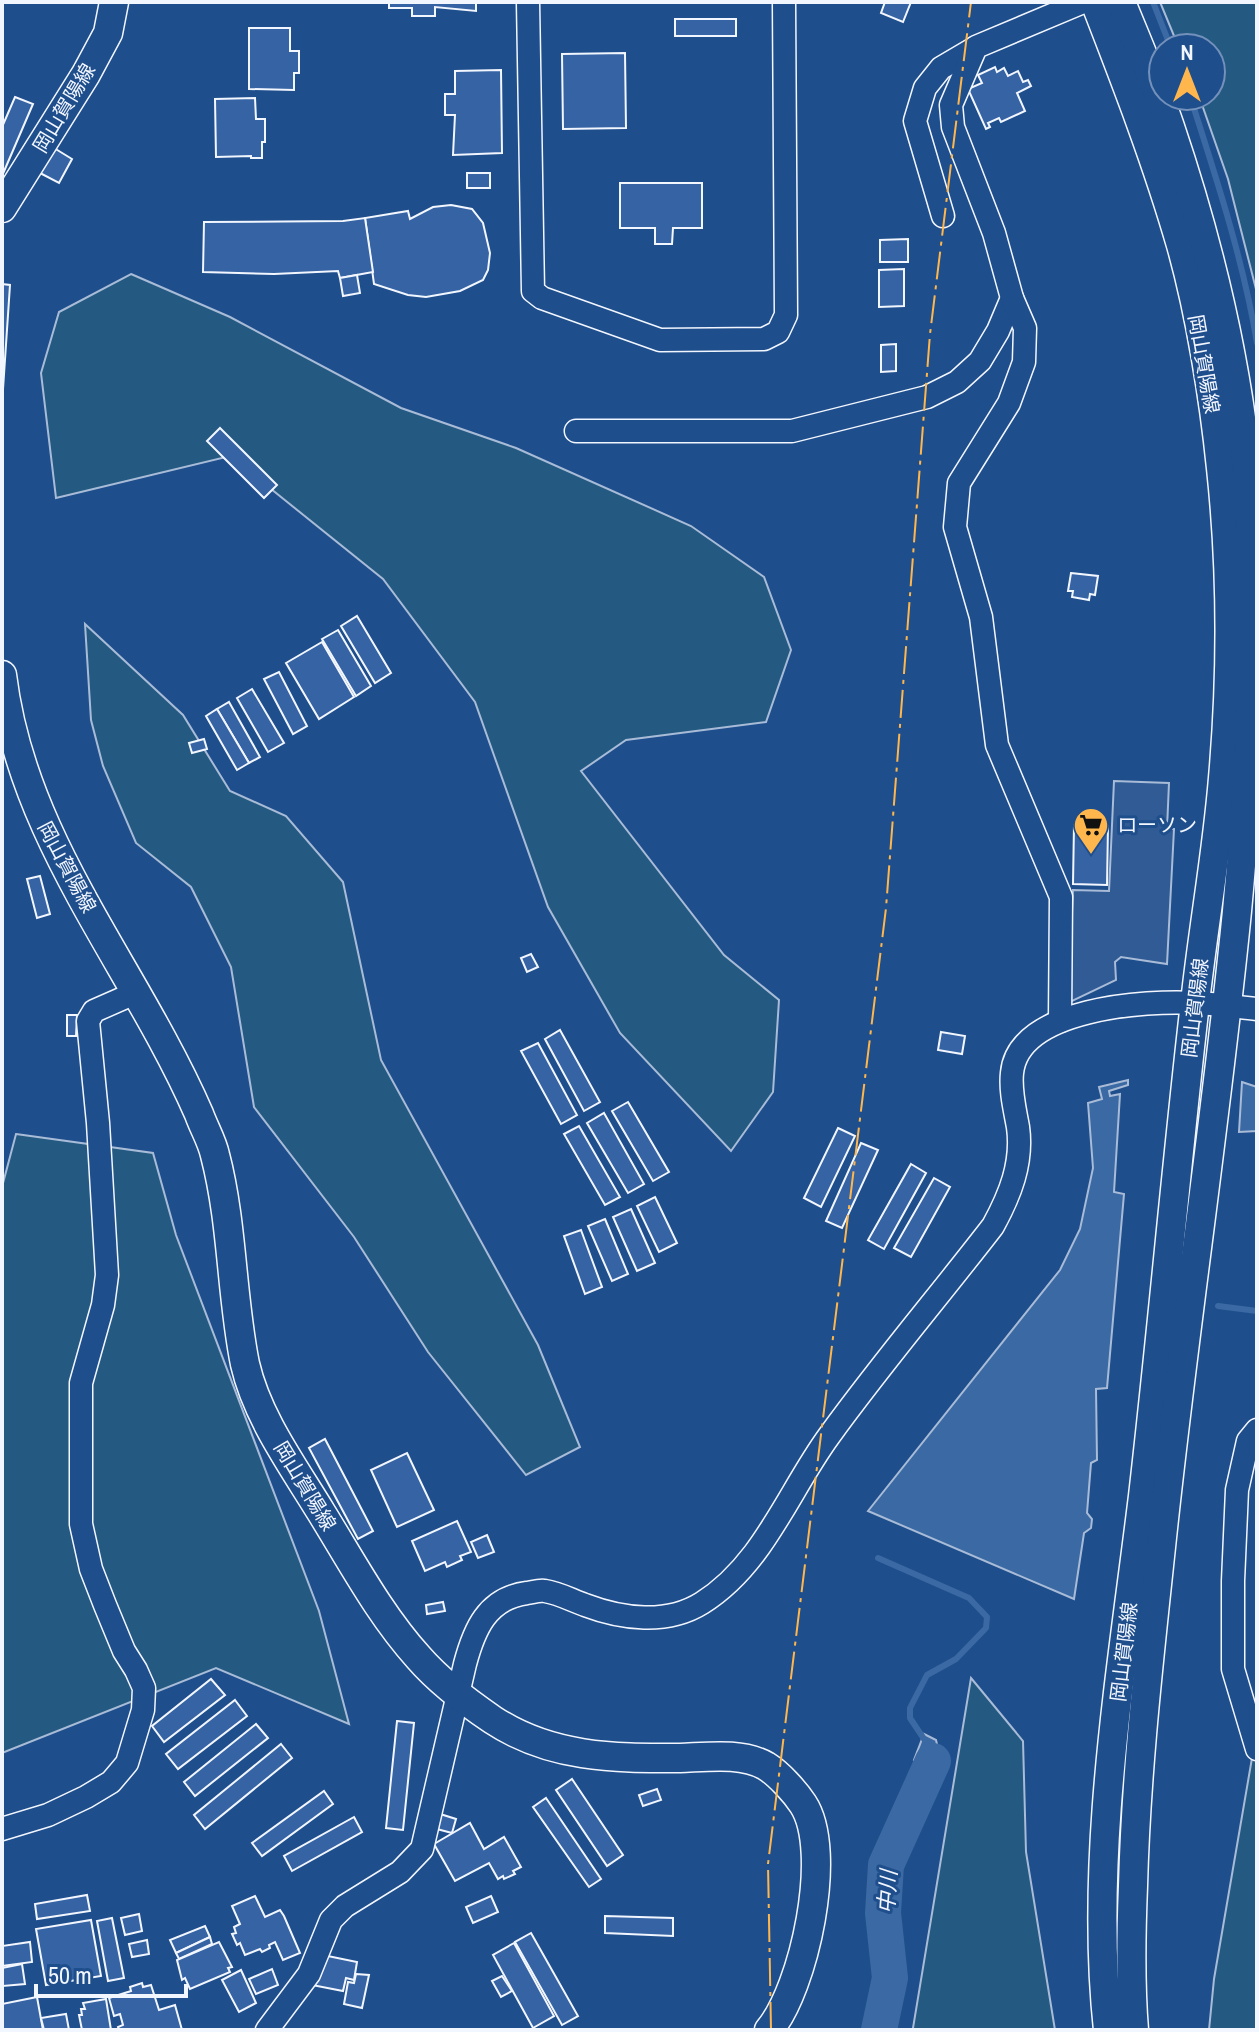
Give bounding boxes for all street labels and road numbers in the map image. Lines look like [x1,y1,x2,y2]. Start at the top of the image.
street label: 岡山賀陽線 [26,58,101,158]
street label: 岡山賀陽線 [1183,312,1226,415]
street label: 岡山賀陽線 [32,816,103,917]
street label: 岡山賀陽線 [1175,957,1214,1059]
street label: 岡山賀陽線 [268,1436,343,1536]
street label: 岡山賀陽線 [1104,1601,1143,1703]

